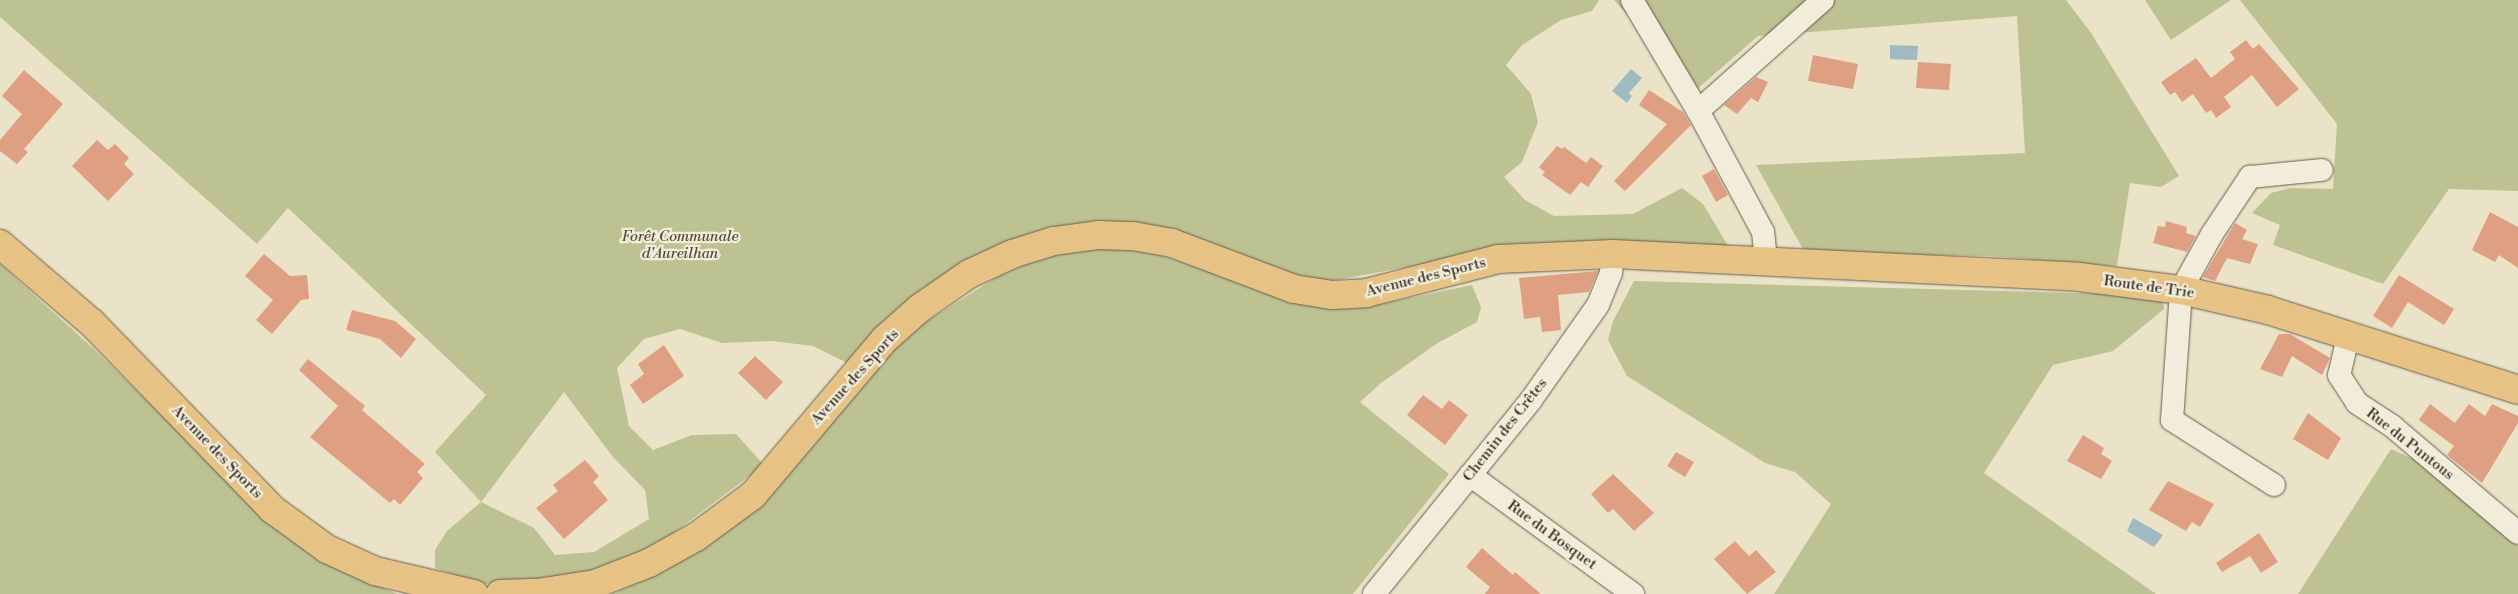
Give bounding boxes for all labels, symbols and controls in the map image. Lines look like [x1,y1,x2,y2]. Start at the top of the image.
park label: Forêt Communale d'Aureilhan [621,227,739,262]
street label: Avenue des Sports [1364,253,1488,301]
street label: Route de Trie [2102,272,2196,302]
street label: Avenue des Sports [807,325,903,429]
street label: Chemin des Crêtes [1459,375,1551,485]
street label: Avenue des Sports [168,402,266,502]
street label: Rue du Puntous [2363,404,2457,484]
street label: Rue du Bosquet [1504,497,1600,573]

